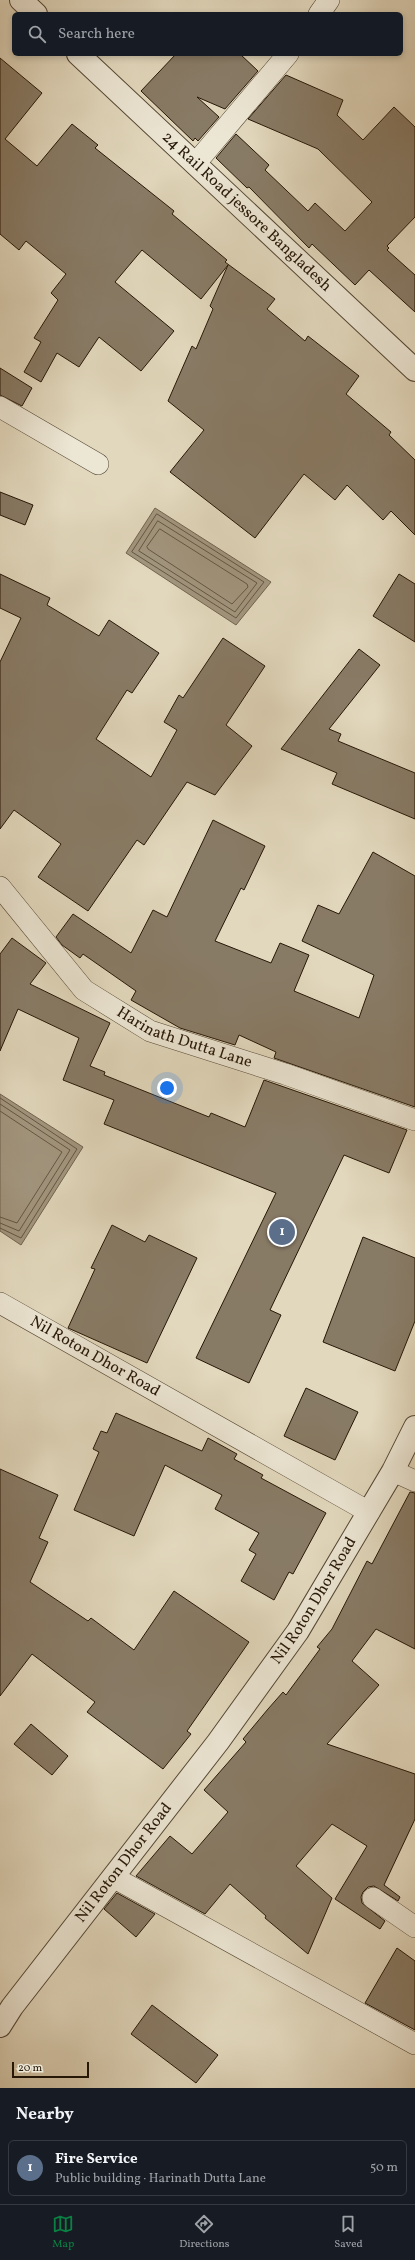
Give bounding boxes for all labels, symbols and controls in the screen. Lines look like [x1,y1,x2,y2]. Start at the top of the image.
search box [12,12,403,56]
icon: search [26,23,48,45]
text: Search here [58,24,135,45]
street label: 24 Rail Road jessore Bangladesh [157,127,336,297]
street label: Harinath Dutta Lane [112,1002,255,1074]
your location [157,1078,177,1098]
pin: 1 [269,1217,295,1247]
street label: Nil Roton Dhor Road [26,1311,164,1402]
street label: Nil Roton Dhor Road [266,1533,362,1669]
street label: Nil Roton Dhor Road [70,1798,178,1927]
scale bar [12,2060,89,2079]
text: 20 m [18,2061,42,2076]
text: Nearby [16,2103,74,2126]
text: Fire Service [55,2149,138,2170]
text: 1 [27,2159,33,2177]
text: 50 m [370,2159,398,2177]
text: Public building · Harinath Dutta Lane [55,2170,266,2188]
tab: Map [52,2213,74,2252]
tab: Directions [179,2213,230,2252]
tab: Saved [334,2213,363,2252]

